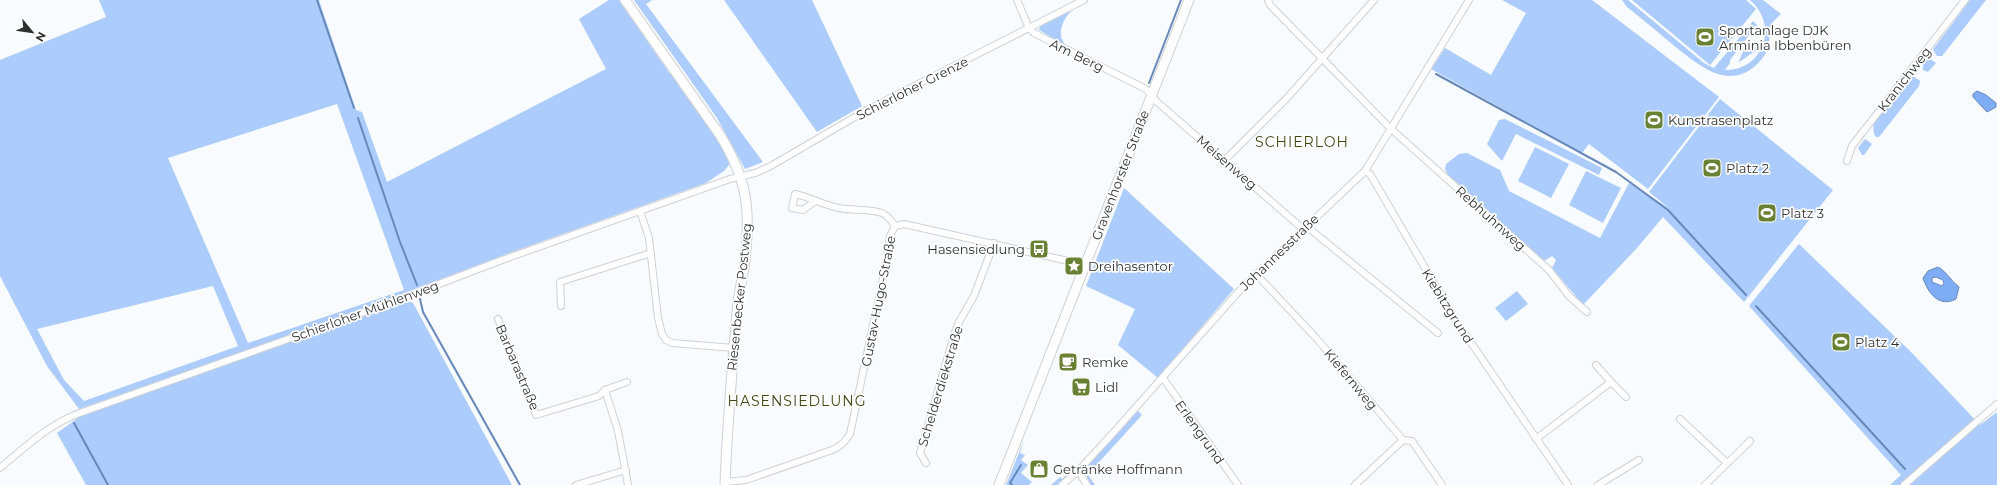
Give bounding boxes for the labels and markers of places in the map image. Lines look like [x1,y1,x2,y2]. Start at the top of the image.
place label: Sportanlage DJK Arminia Ibbenbüren [1719,22,1852,53]
sports icon: Sportanlage DJK Arminia Ibbenbüren [1694,26,1716,48]
sports icon: Kunstrasenplatz [1643,109,1665,131]
place label: Kunstrasenplatz [1668,112,1774,128]
sports icon: Platz 2 [1701,157,1723,179]
place label: Platz 2 [1726,160,1769,176]
sports icon: Platz 3 [1756,202,1778,224]
place label: Platz 3 [1781,205,1824,221]
bus stop icon: Hasensiedlung [1028,238,1050,260]
place label: Hasensiedlung [927,241,1025,257]
place icon: Dreihasentor [1063,255,1085,277]
place label: Dreihasentor [1088,258,1173,274]
sports icon: Platz 4 [1830,331,1852,353]
place label: Platz 4 [1855,334,1900,350]
cafe icon: Remke [1057,351,1079,373]
place label: Remke [1082,354,1129,370]
supermarket icon: Lidl [1070,376,1092,398]
place label: Lidl [1095,379,1118,395]
shop icon: Getränke Hoffmann [1028,458,1050,480]
place label: Getränke Hoffmann [1053,461,1183,477]

